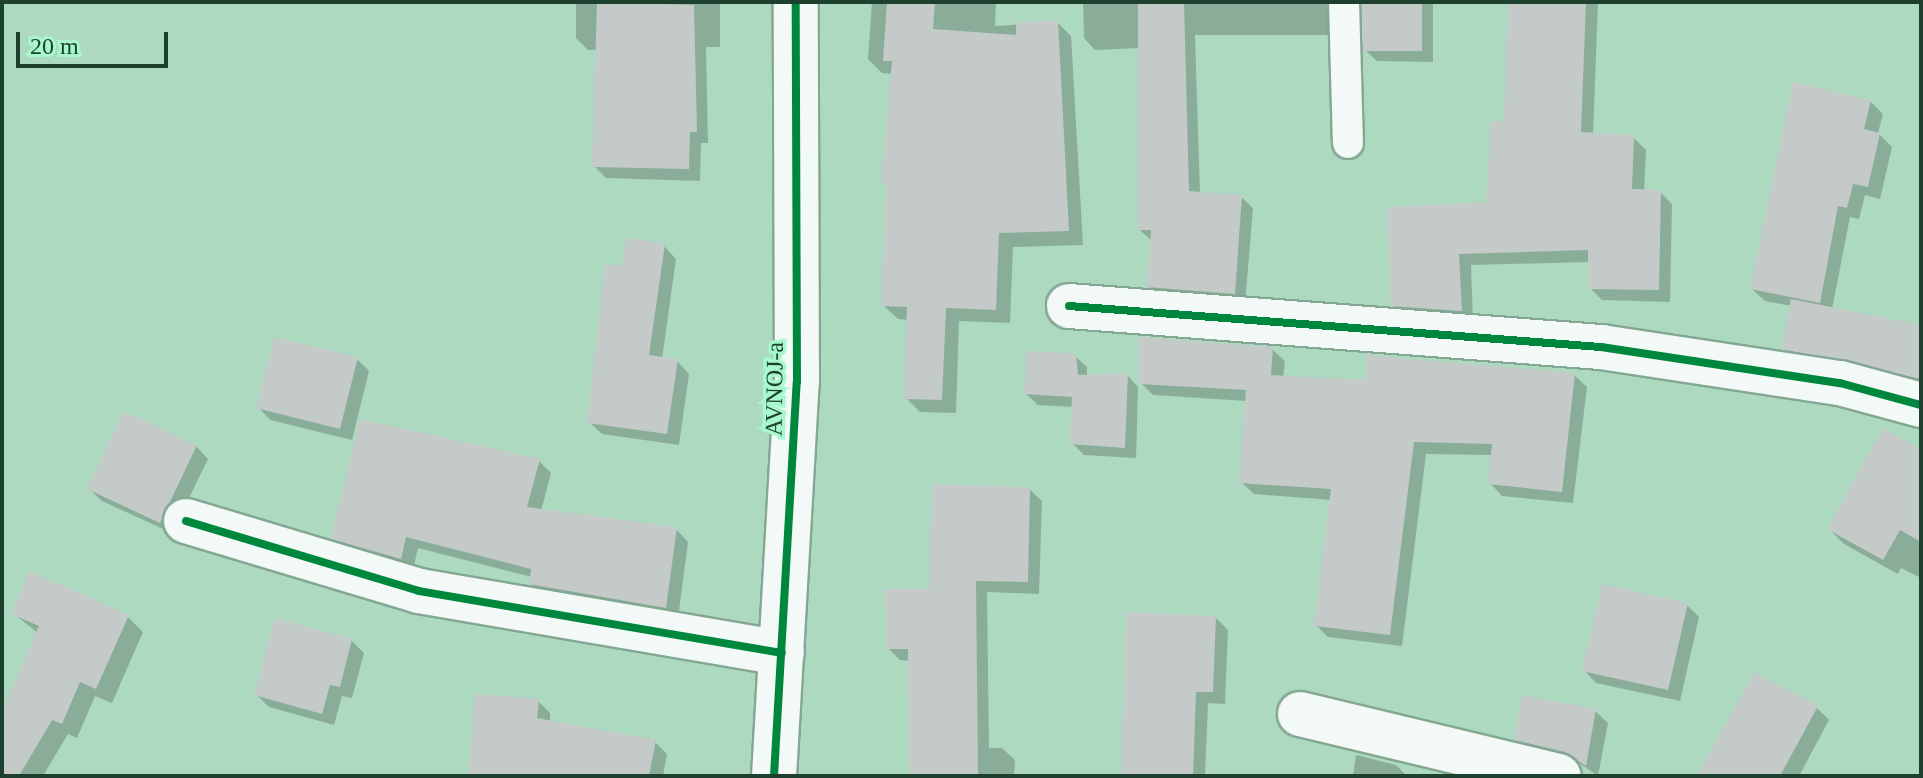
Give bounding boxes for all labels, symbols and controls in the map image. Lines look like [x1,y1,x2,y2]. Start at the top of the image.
scale bar [20,16,172,66]
text: 20 m [30,33,79,59]
street label: AVNOJ-a [760,342,790,436]

